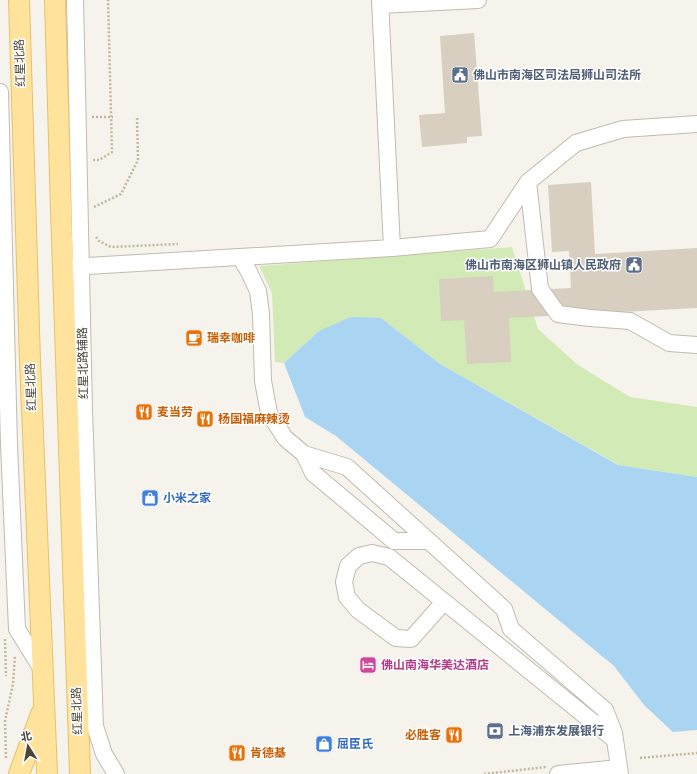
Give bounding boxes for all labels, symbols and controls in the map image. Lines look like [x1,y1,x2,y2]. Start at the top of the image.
street label: 红星北路 [11,39,27,87]
public building icon: 佛山市南海区司法局狮山司法所 [450,65,470,85]
place label: 佛山市南海区司法局狮山司法所 [473,67,641,81]
public building icon: 佛山市南海区狮山镇人民政府 [624,255,644,275]
place label: 佛山市南海区狮山镇人民政府 [465,257,621,271]
street label: 红星北路辅路 [74,327,90,399]
cafe icon: 瑞幸咖啡 [184,328,204,348]
place label: 瑞幸咖啡 [207,330,255,344]
street label: 红星北路 [22,363,38,411]
restaurant icon: 麦当劳 [134,402,154,422]
place label: 麦当劳 [157,404,193,418]
restaurant icon: 杨国福麻辣烫 [195,409,215,429]
place label: 杨国福麻辣烫 [218,411,290,425]
shop icon: 小米之家 [140,488,160,508]
place label: 小米之家 [163,490,211,504]
hotel icon: 佛山南海华美达酒店 [358,655,378,675]
place label: 佛山南海华美达酒店 [381,657,489,671]
street label: 红星北路 [68,687,84,735]
bank icon: 上海浦东发展银行 [485,721,505,741]
place label: 上海浦东发展银行 [508,723,604,737]
restaurant icon: 必胜客 [444,725,464,745]
north arrow [8,726,48,766]
place label: 必胜客 [405,727,441,741]
text: 北 [19,728,33,743]
shop icon: 屈臣氏 [314,734,334,754]
place label: 屈臣氏 [337,736,373,750]
restaurant icon: 肯德基 [227,743,247,763]
place label: 肯德基 [250,745,286,759]

